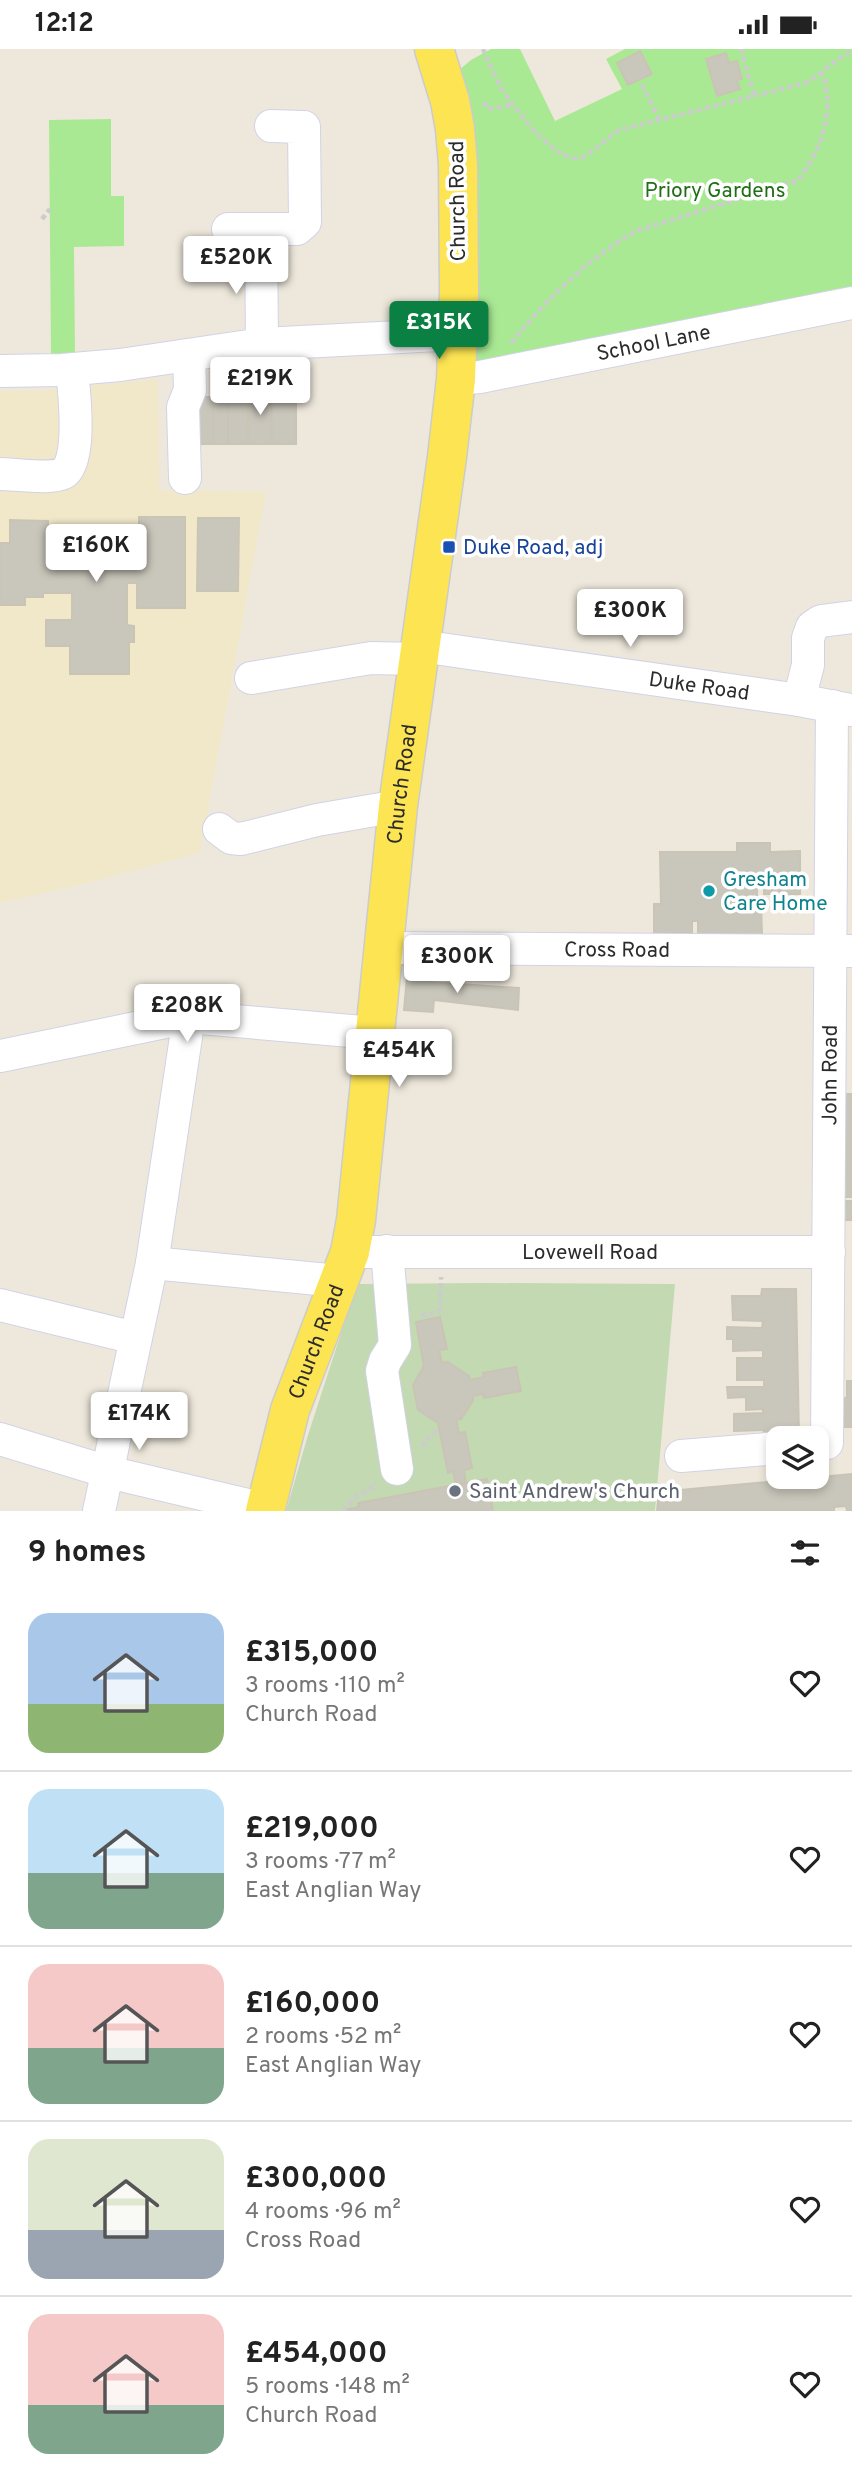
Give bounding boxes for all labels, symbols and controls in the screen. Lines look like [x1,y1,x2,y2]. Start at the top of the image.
text: 12:12 [35,8,94,41]
street label: Church Road [444,140,473,262]
park label: Priory Gardens [644,178,786,205]
pin: £520K [187,237,285,296]
text: £520K [199,244,273,273]
pin: £315K [390,301,488,361]
text: £315K [405,309,473,338]
street label: School Lane [594,319,713,368]
pin: £219K [211,357,309,417]
text: £219K [226,365,294,394]
pin: £160K [47,525,145,584]
text: £160K [62,532,130,561]
place label: Duke Road, adj [463,535,603,562]
marker: Duke Road, adj [441,539,457,555]
pin: £300K [581,589,679,649]
text: £300K [593,597,667,626]
street label: Duke Road [647,667,751,708]
street label: Church Road [382,722,424,846]
place label: Gresham Care Home [723,867,828,918]
marker: Gresham Care Home [701,883,717,899]
pin: £300K [408,935,506,995]
street label: Cross Road [564,937,670,965]
text: £300K [420,943,494,972]
pin: £208K [138,985,236,1044]
text: £208K [150,992,224,1021]
street label: John Road [817,1025,845,1125]
pin: £454K [350,1030,448,1089]
text: £454K [362,1037,436,1066]
street label: Lovewell Road [522,1240,658,1267]
street label: Church Road [283,1281,351,1404]
pin: £174K [90,1393,188,1452]
text: £174K [107,1400,171,1429]
map controls [766,1426,829,1489]
button: layers [766,1426,829,1489]
place label: Saint Andrew's Church [469,1479,680,1506]
marker: Saint Andrew's Church [447,1483,463,1499]
icon: filters [786,1534,824,1572]
text: 9 homes [28,1535,146,1572]
text: £315,000 [245,1635,378,1672]
icon: home [84,1641,168,1725]
icon: heart [786,1664,824,1702]
text: 3 rooms · 110 m² [245,1672,405,1701]
text: Church Road [245,1701,377,1730]
text: £219,000 [245,1811,379,1848]
icon: home [84,1817,168,1901]
icon: heart [786,1840,824,1878]
text: 3 rooms · 77 m² [245,1848,396,1877]
text: East Anglian Way [245,1877,421,1906]
text: £160,000 [245,1986,380,2023]
icon: home [84,1992,168,2076]
icon: heart [786,2015,824,2053]
text: 2 rooms · 52 m² [245,2023,401,2052]
text: East Anglian Way [245,2052,421,2081]
text: £300,000 [245,2161,387,2198]
icon: home [84,2167,168,2251]
icon: heart [786,2190,824,2228]
text: 4 rooms · 96 m² [245,2198,401,2227]
text: Cross Road [245,2227,361,2256]
text: £454,000 [245,2336,387,2373]
icon: home [84,2342,168,2426]
icon: heart [786,2365,824,2403]
text: 5 rooms · 148 m² [245,2373,410,2402]
text: Church Road [245,2402,377,2431]

